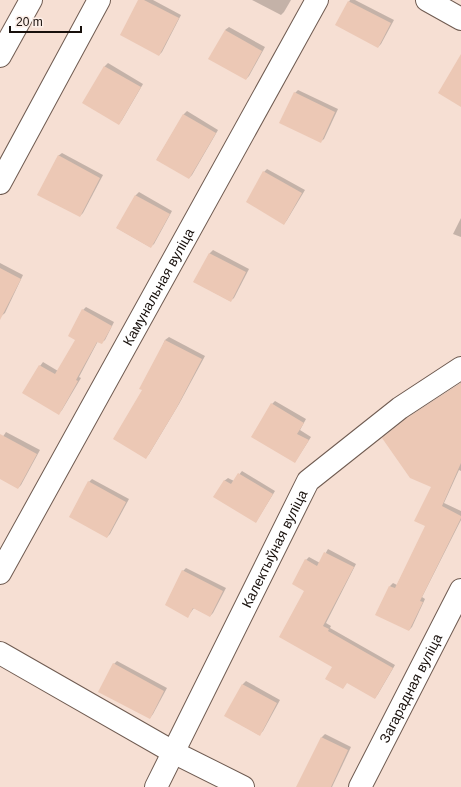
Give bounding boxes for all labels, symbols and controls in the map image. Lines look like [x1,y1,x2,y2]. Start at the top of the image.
scale bar [10,8,81,34]
text: 20 m [16,15,43,29]
street label: Камунальная вуліца [119,225,197,348]
street label: Калектыўная вуліца [238,487,310,610]
street label: Загарадная вуліца [376,631,445,746]

